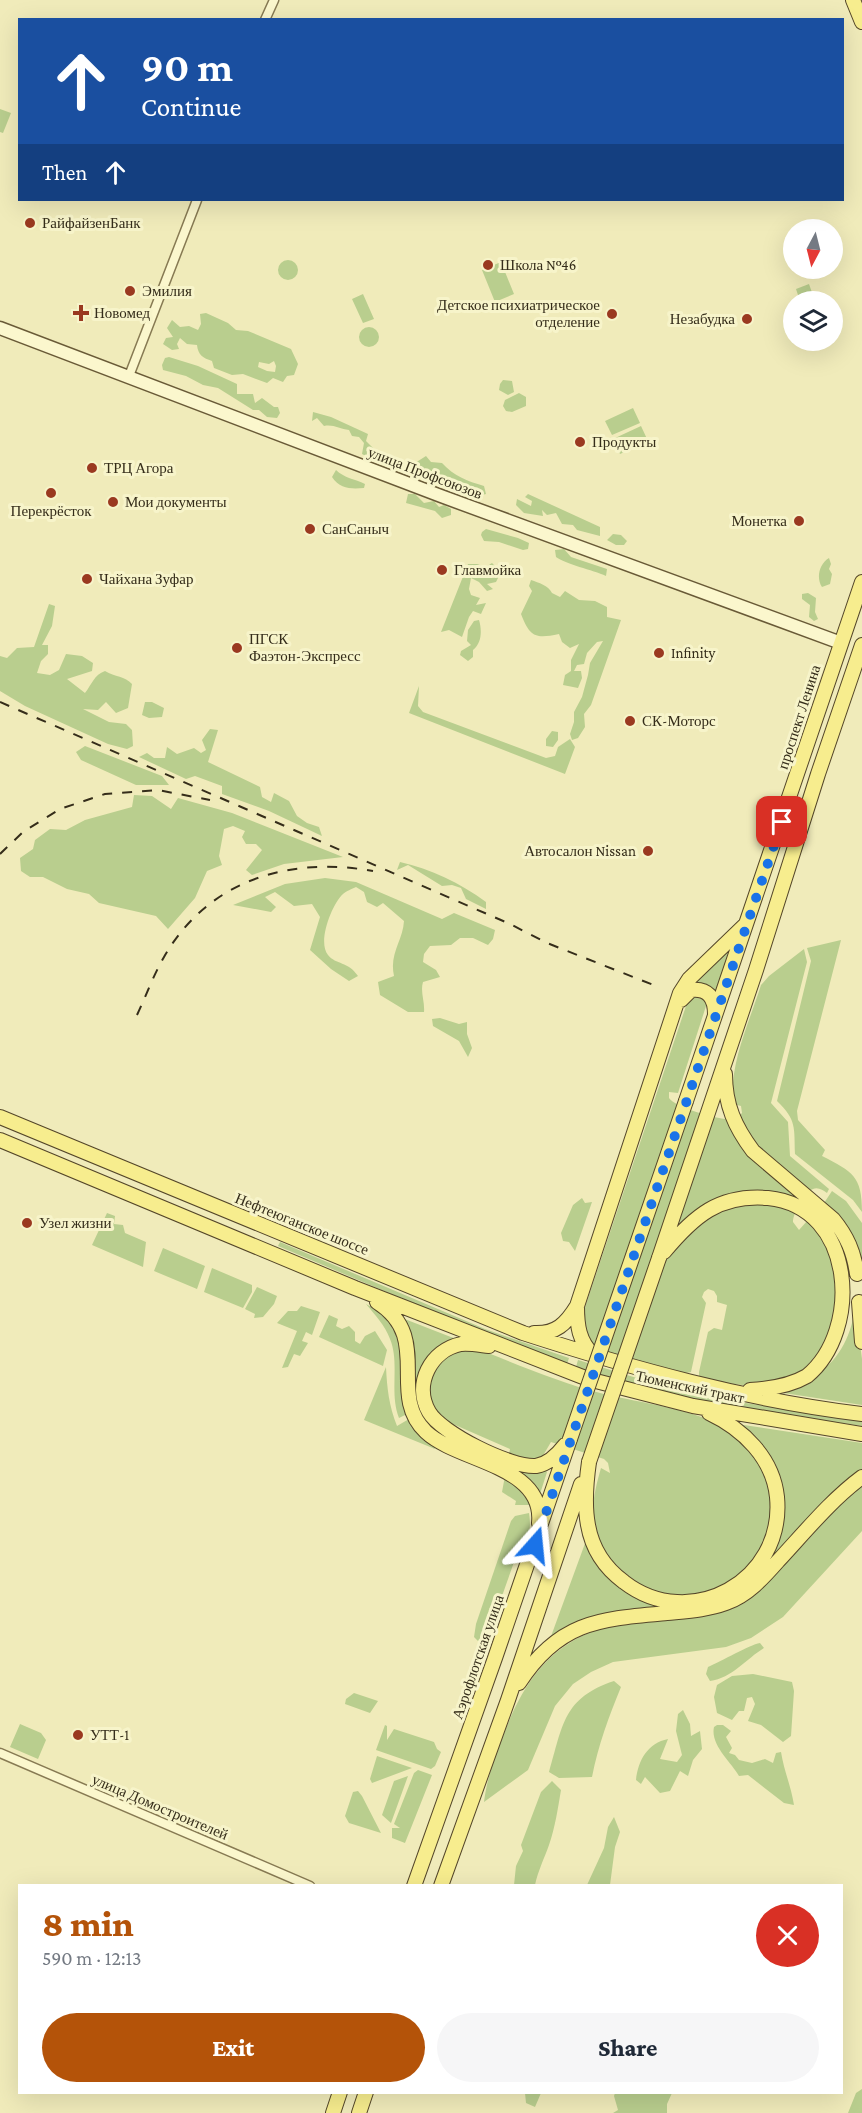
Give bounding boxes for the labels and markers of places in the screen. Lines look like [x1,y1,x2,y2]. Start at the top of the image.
place label: РайфайзенБанк [42,215,141,231]
marker: РайфайзенБанк [23,216,37,230]
place label: Школа №46 [500,257,576,273]
marker: Школа №46 [481,258,495,272]
place label: Эмилия [142,283,192,299]
marker: Эмилия [123,284,137,298]
place label: Детское психиатрическое отделение [437,297,600,330]
marker: Новомед [72,304,90,322]
place label: Новомед [94,305,150,321]
marker: Детское психиатрическое отделение [605,307,619,321]
place label: Незабудка [670,311,735,327]
marker: Незабудка [740,312,754,326]
place label: Продукты [592,434,656,450]
marker: Продукты [573,435,587,449]
place label: ТРЦ Агора [104,460,174,476]
marker: ТРЦ Агора [85,461,99,475]
marker: Перекрёсток [44,486,58,500]
place label: Мои документы [125,494,227,510]
marker: Мои документы [106,495,120,509]
place label: Перекрёсток [11,503,92,519]
place label: Монетка [732,513,787,529]
marker: Монетка [792,514,806,528]
place label: СанСаныч [322,521,389,537]
marker: СанСаныч [303,522,317,536]
place label: Главмойка [454,562,522,578]
marker: Главмойка [435,563,449,577]
place label: Чайхана Зуфар [99,571,193,587]
marker: Чайхана Зуфар [80,572,94,586]
place label: ПГСК Фаэтон-Экспресс [249,631,361,664]
marker: ПГСК Фаэтон-Экспресс [230,641,244,655]
place label: Infinity [671,645,715,662]
marker: Infinity [652,646,666,660]
place label: СК-Моторс [642,713,716,729]
marker: СК-Моторс [623,714,637,728]
pin [756,796,807,847]
place label: Автосалон Nissan [524,843,636,859]
marker: Автосалон Nissan [641,844,655,858]
place label: Узел жизни [39,1215,112,1231]
marker: Узел жизни [20,1216,34,1230]
place label: УТТ-1 [90,1727,129,1743]
marker: УТТ-1 [71,1728,85,1742]

